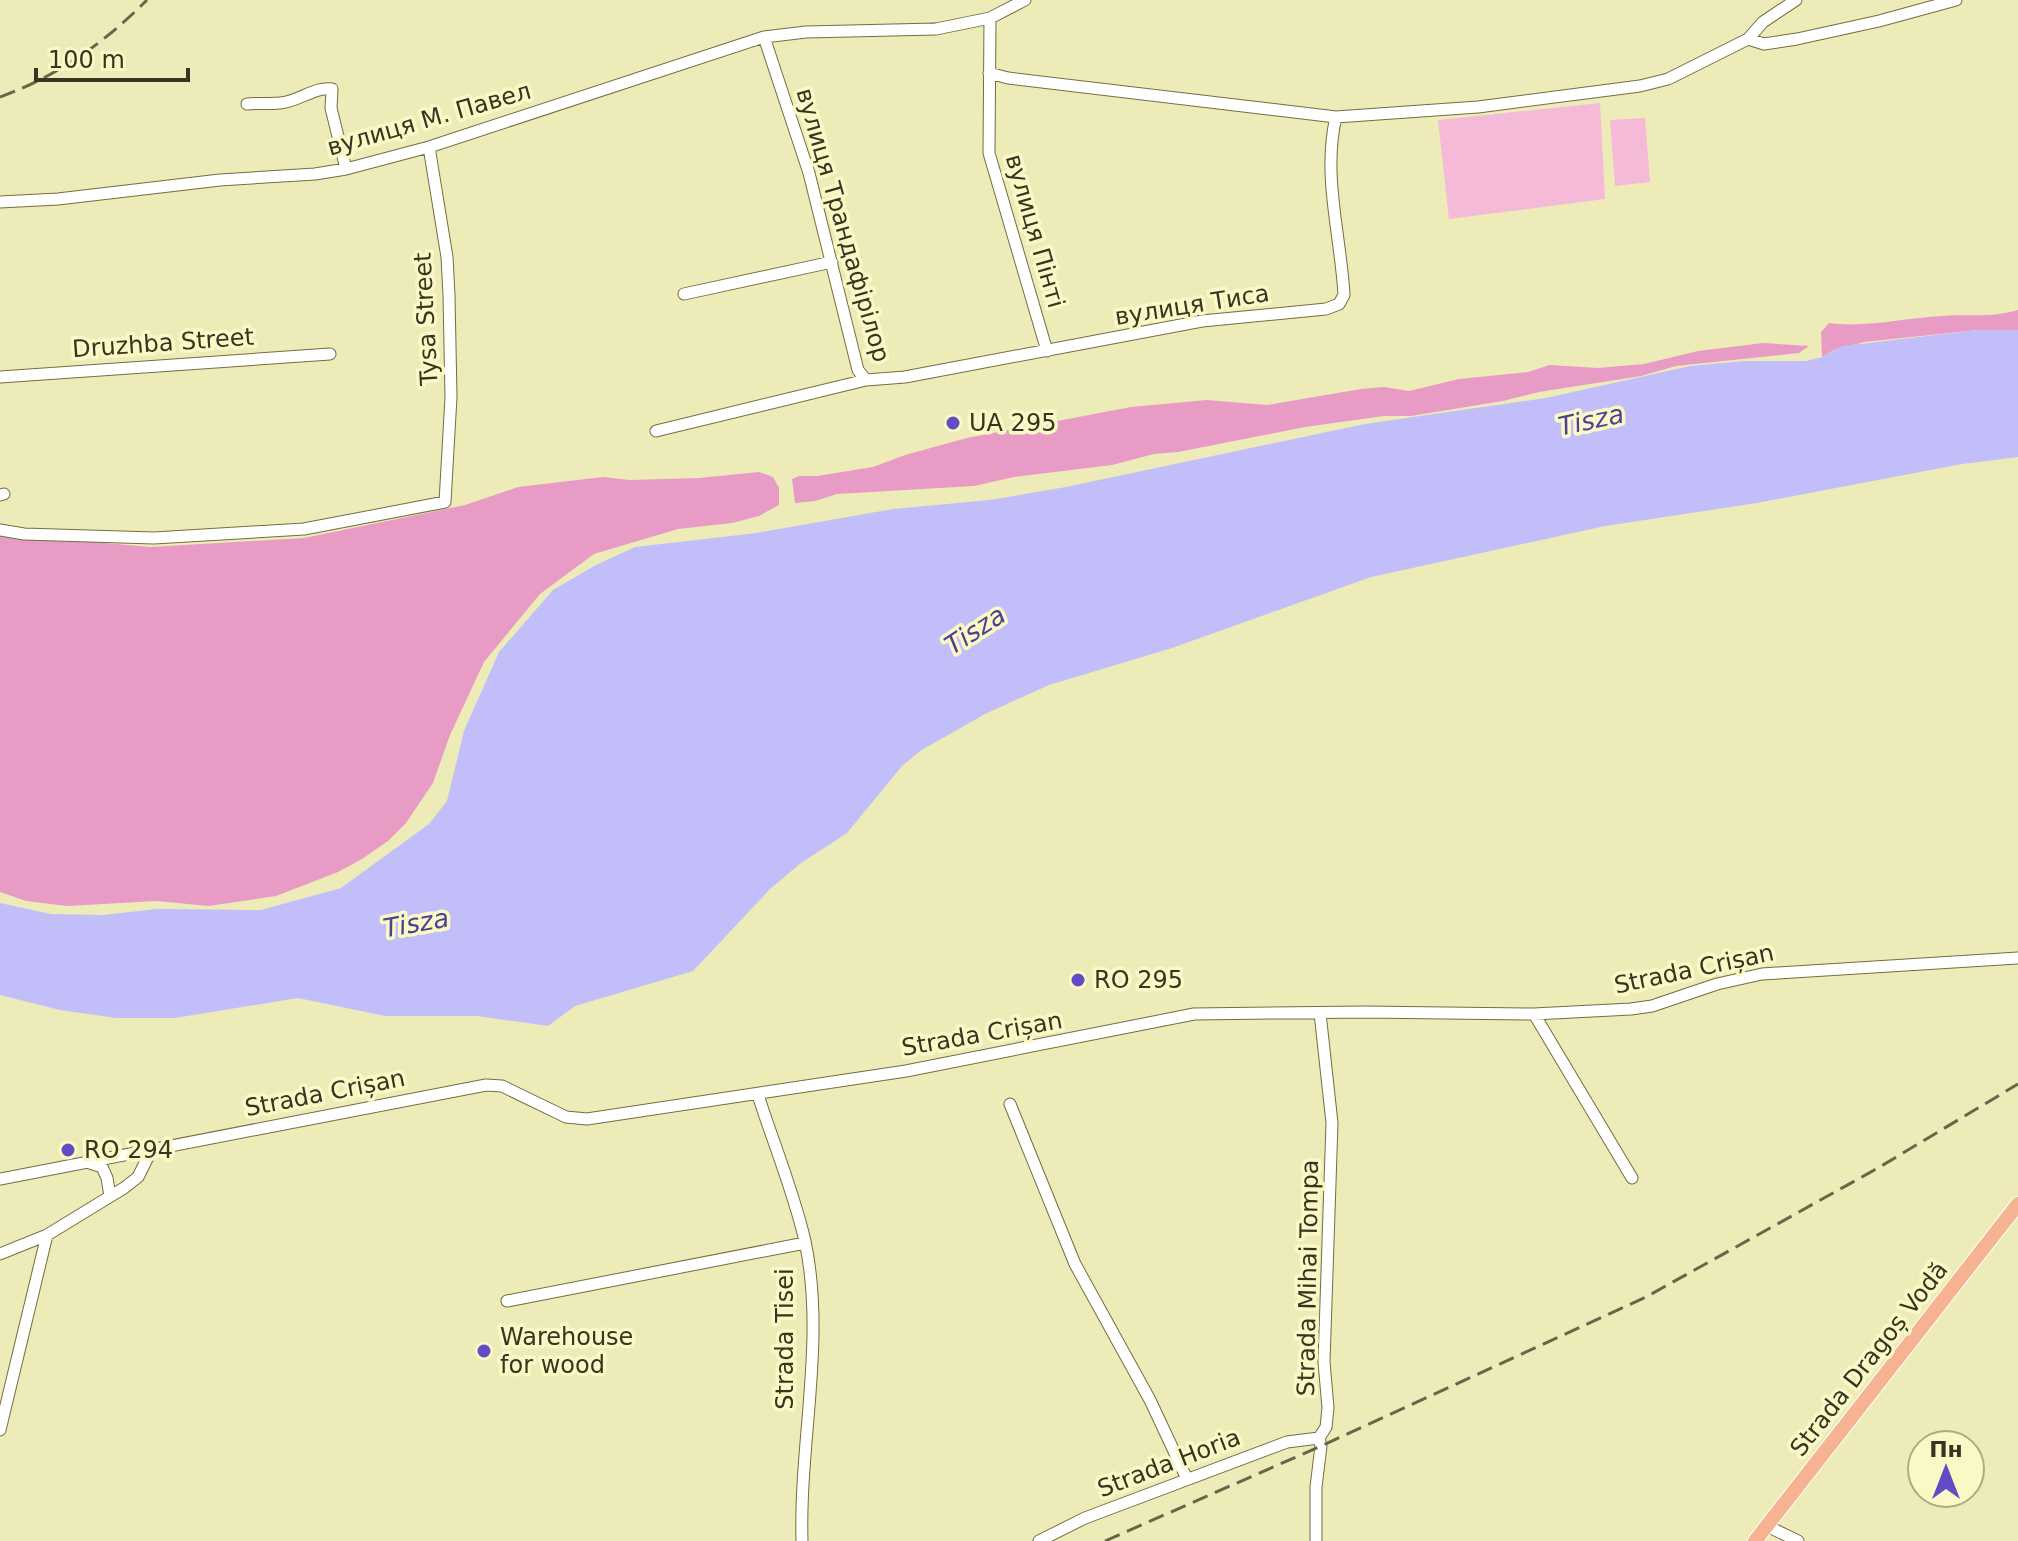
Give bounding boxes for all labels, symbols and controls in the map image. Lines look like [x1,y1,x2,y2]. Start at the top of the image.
scale bar [36,32,188,82]
text: 100 m [48,46,125,74]
street label: вулиця М. Павел [324,77,534,161]
street label: вулиця Трандафірілор [790,85,896,365]
street label: вулиця Пінті [1000,151,1070,311]
street label: Tysa Street [409,252,444,387]
street label: вулиця Тиса [1113,279,1271,331]
street label: Druzhba Street [71,323,255,363]
water label: Tisza [1555,398,1627,442]
place label: UA 295 [969,409,1056,437]
marker: UA 295 [944,414,962,432]
water label: Tisza [939,599,1011,661]
water label: Tisza [381,902,451,944]
street label: Strada Crișan [1612,938,1776,1000]
place label: RO 295 [1094,966,1183,994]
marker: RO 295 [1069,971,1087,989]
street label: Strada Crișan [900,1006,1064,1062]
street label: Strada Crișan [243,1064,407,1122]
place label: RO 294 [84,1136,173,1164]
marker: RO 294 [59,1141,77,1159]
street label: Strada Mihai Tompa [1292,1159,1324,1397]
street label: Strada Dragoș Vodă [1784,1256,1954,1462]
street label: Strada Tisei [771,1268,799,1410]
place label: Warehouse for wood [500,1323,633,1379]
marker: Warehouse for wood [475,1342,493,1360]
street label: Strada Horia [1094,1423,1244,1503]
north arrow [1906,1429,1986,1509]
text: Пн [1929,1437,1963,1462]

